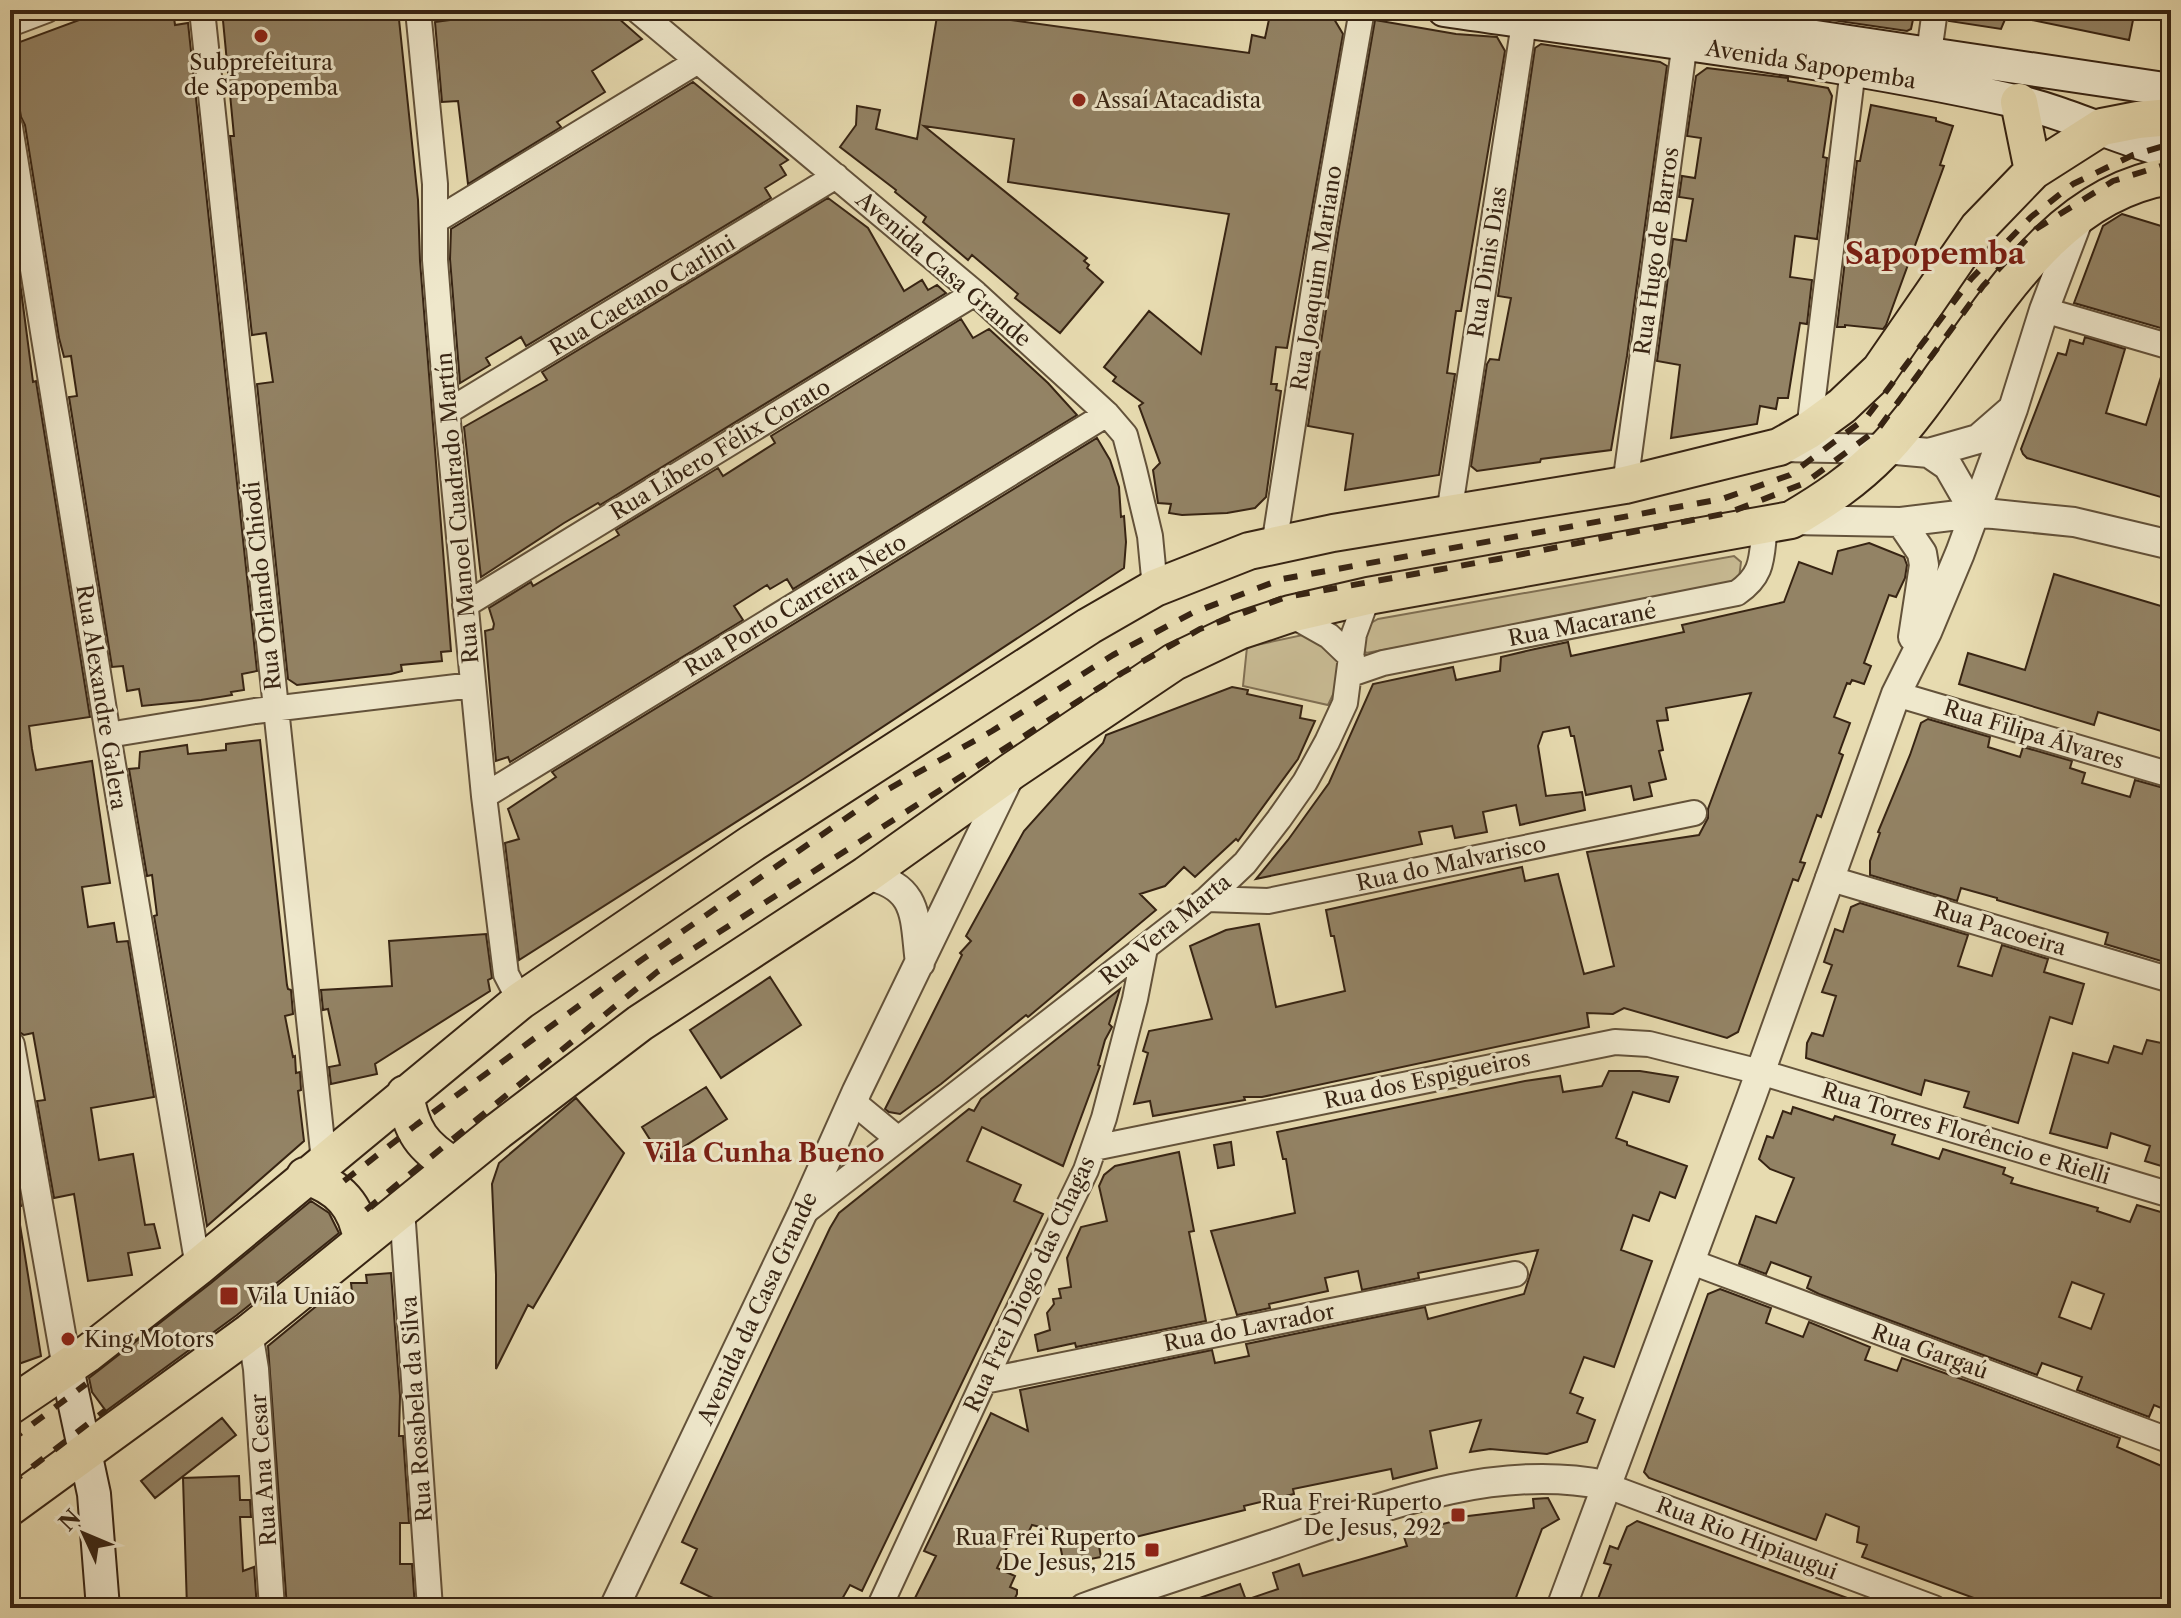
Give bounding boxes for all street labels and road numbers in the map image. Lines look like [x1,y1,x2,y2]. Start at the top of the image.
street label: Avenida Sapopemba [1703,34,1918,95]
street label: Rua Hugo de Barros [1629,145,1684,357]
street label: Rua Joaquim Mariano [1285,163,1348,393]
street label: Rua Dinis Dias [1462,184,1513,340]
street label: Avenida Casa Grande [850,185,1037,353]
street label: Rua Caetano Carlini [545,229,740,362]
street label: Rua Manoel Cuadrado Martín [430,351,485,665]
street label: Rua Líbero Félix Corato [605,373,835,526]
street label: Rua Orlando Chiodi [238,480,287,692]
street label: Rua Porto Carreira Neto [679,528,911,682]
street label: Rua Alexandre Galera [70,582,133,812]
street label: Rua Macarané [1506,597,1659,652]
street label: Rua Filipa Álvares [1940,693,2128,775]
street label: Rua do Malvarisco [1354,830,1548,897]
street label: Rua Vera Marta [1094,868,1237,991]
street label: Rua Pacoeira [1930,895,2070,962]
street label: Rua dos Espigueiros [1321,1044,1533,1115]
street label: Rua Torres Florêncio e Rielli [1818,1077,2114,1190]
street label: Rua Frei Diogo das Chagas [958,1152,1101,1416]
street label: Avenida da Casa Grande [691,1188,823,1430]
street label: Rua Rosabela da Silva [395,1295,438,1523]
street label: Rua do Lavrador [1161,1298,1337,1357]
street label: Rua Gargaú [1868,1318,1992,1385]
street label: Rua Ana Cesar [245,1393,282,1547]
street label: Rua Rio Hipiaugui [1652,1491,1841,1586]

